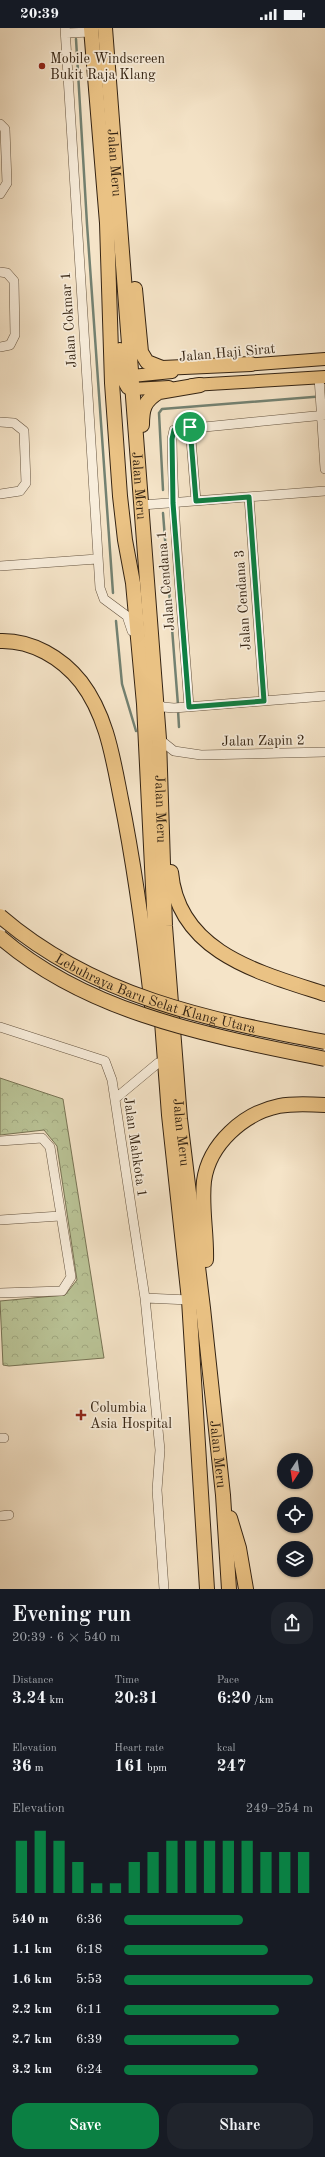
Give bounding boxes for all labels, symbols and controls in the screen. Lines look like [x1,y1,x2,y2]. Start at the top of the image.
text: 20:39 [20,7,59,22]
place label: Mobile Windscreen Bukit Raja Klang [50,52,166,82]
marker: Mobile Windscreen Bukit Raja Klang [37,61,47,71]
street label: Jalan Meru [105,128,124,198]
street label: Jalan Cokmar 1 [59,272,79,368]
street label: Jalan Haji Sirat [178,342,276,364]
pin [173,410,207,444]
icon: arrive [179,416,201,438]
street label: Jalan Meru [129,451,148,521]
street label: Jalan Cendana 1 [155,530,177,632]
street label: Jalan Cendana 3 [232,549,253,651]
street label: Jalan Zapin 2 [221,733,305,749]
street label: Jalan Meru [152,775,168,844]
street label: Lebuhraya Baru Selat Klang Utara [52,952,257,1036]
street label: Jalan Mahkota 1 [121,1096,149,1198]
street label: Jalan Meru [170,1098,192,1167]
place label: Columbia Asia Hospital [90,1401,172,1431]
marker: Columbia Asia Hospital [75,1409,87,1421]
street label: Jalan Meru [207,1420,228,1489]
north arrow [277,1453,313,1489]
map controls [277,1453,313,1577]
button: locate [277,1497,313,1533]
button: layers [277,1541,313,1577]
button: share [271,1602,313,1644]
text: Evening run [12,1604,131,1626]
text: 20:39 · 6 × 540 m [12,1631,120,1644]
text: Distance [12,1675,53,1686]
text: Time [114,1675,139,1686]
text: Pace [217,1675,239,1686]
text: 3.24 [12,1690,46,1707]
text: 20:31 [114,1690,159,1707]
text: 6:20 [217,1690,251,1707]
text: km [46,1695,64,1706]
text: /km [251,1695,273,1706]
text: Elevation [12,1743,57,1754]
text: Heart rate [114,1743,164,1754]
text: kcal [217,1743,236,1754]
text: 36 [12,1758,32,1775]
text: 161 [114,1758,144,1775]
text: 247 [217,1758,246,1775]
text: m [32,1763,44,1774]
text: bpm [144,1763,167,1774]
text: Elevation [12,1802,65,1815]
text: 249–254 m [246,1802,313,1815]
text: 540 m [12,1913,49,1926]
text: 6:36 [76,1913,102,1926]
text: 1.1 km [12,1943,52,1956]
text: 6:18 [76,1943,102,1956]
text: 1.6 km [12,1973,52,1986]
text: 5:53 [76,1973,102,1986]
text: 2.2 km [12,2003,52,2016]
text: 6:11 [76,2003,102,2016]
text: 2.7 km [12,2033,52,2046]
text: 6:39 [76,2033,102,2046]
text: 3.2 km [12,2063,52,2076]
text: 6:24 [76,2063,102,2076]
button: Save [12,2103,159,2149]
button: Share [167,2103,313,2149]

